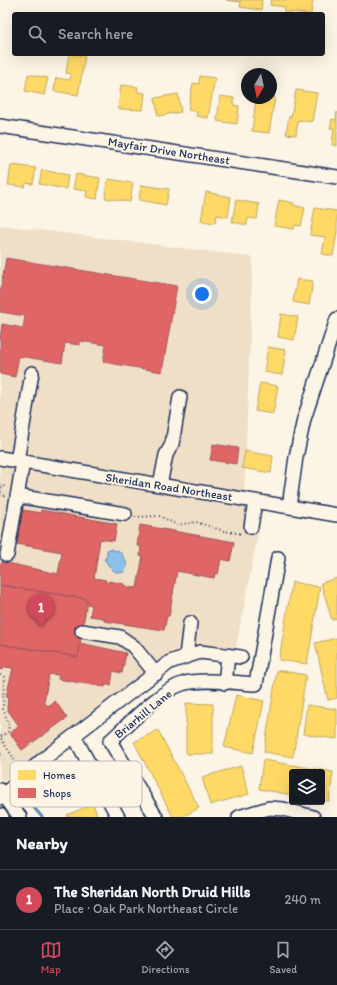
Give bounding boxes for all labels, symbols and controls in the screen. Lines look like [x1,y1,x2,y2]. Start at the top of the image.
search box [12,12,325,56]
icon: search [26,23,48,45]
text: Search here [58,25,133,43]
north arrow [241,68,277,104]
street label: Mayfair Drive Northeast [107,134,231,168]
your location [192,284,212,304]
street label: Sheridan Road Northeast [105,470,234,504]
pin: 1 [28,594,54,627]
street label: Briarhill Lane [111,686,175,741]
legend [10,761,142,807]
text: Homes [43,769,76,782]
map controls [289,769,325,805]
button: layers [289,769,325,805]
text: Shops [43,787,71,800]
text: Nearby [16,833,68,853]
text: The Sheridan North Druid Hills [54,883,250,901]
text: 1 [26,892,32,907]
text: 240 m [284,892,321,907]
text: Place · Oak Park Northeast Circle [54,901,238,916]
tab: Map [40,939,62,976]
tab: Directions [141,939,190,976]
tab: Saved [269,939,297,976]

